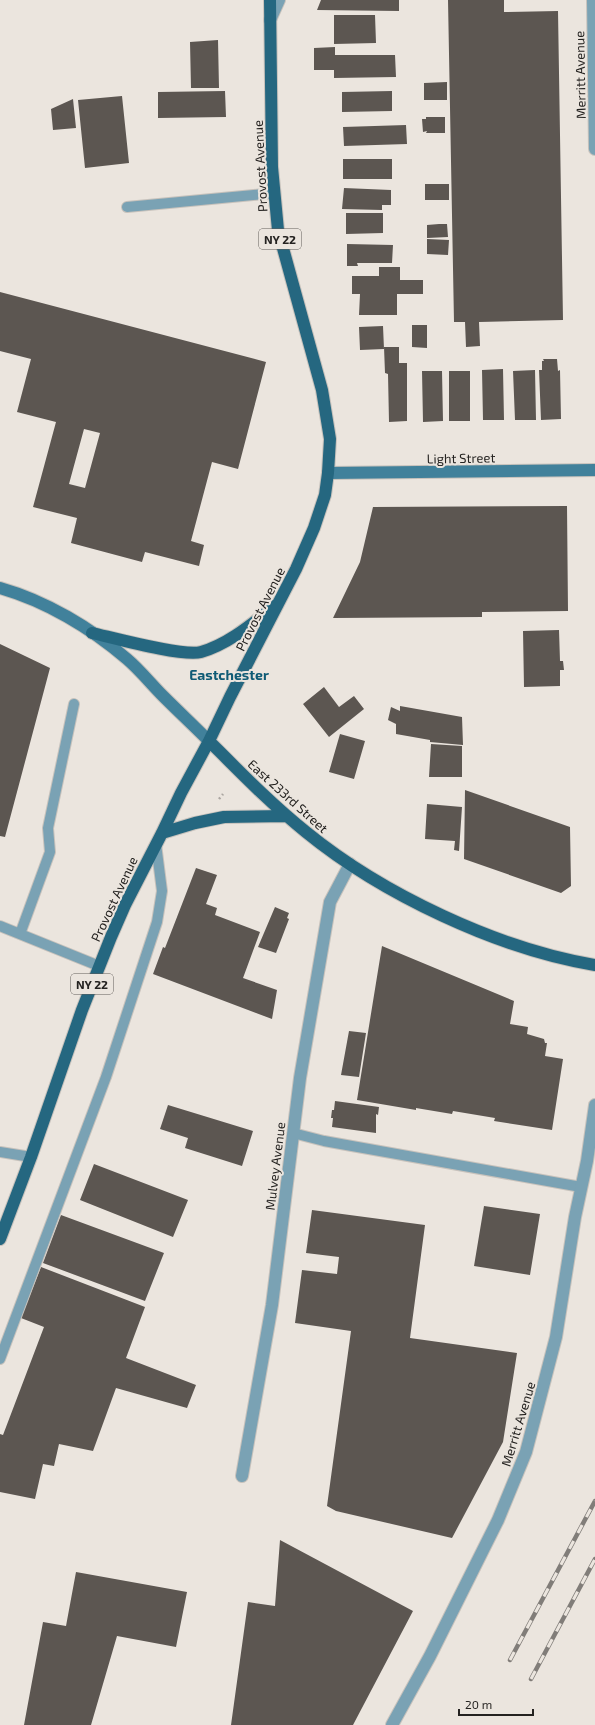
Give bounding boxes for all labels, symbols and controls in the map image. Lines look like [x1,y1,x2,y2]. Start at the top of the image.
street label: Merritt Avenue [571,31,589,119]
street label: Provost Avenue [250,120,270,212]
road number: NY 22 [259,229,301,249]
street label: Light Street [427,449,496,467]
street label: Provost Avenue [232,564,288,654]
district label: Eastchester [189,666,269,683]
street label: East 233rd Street [245,756,331,836]
street label: Provost Avenue [87,854,141,944]
road number: NY 22 [71,974,113,994]
street label: Mulvey Avenue [262,1121,288,1211]
street label: Merritt Avenue [497,1380,539,1468]
scale bar [459,1691,533,1717]
text: 20 m [465,1697,492,1711]

